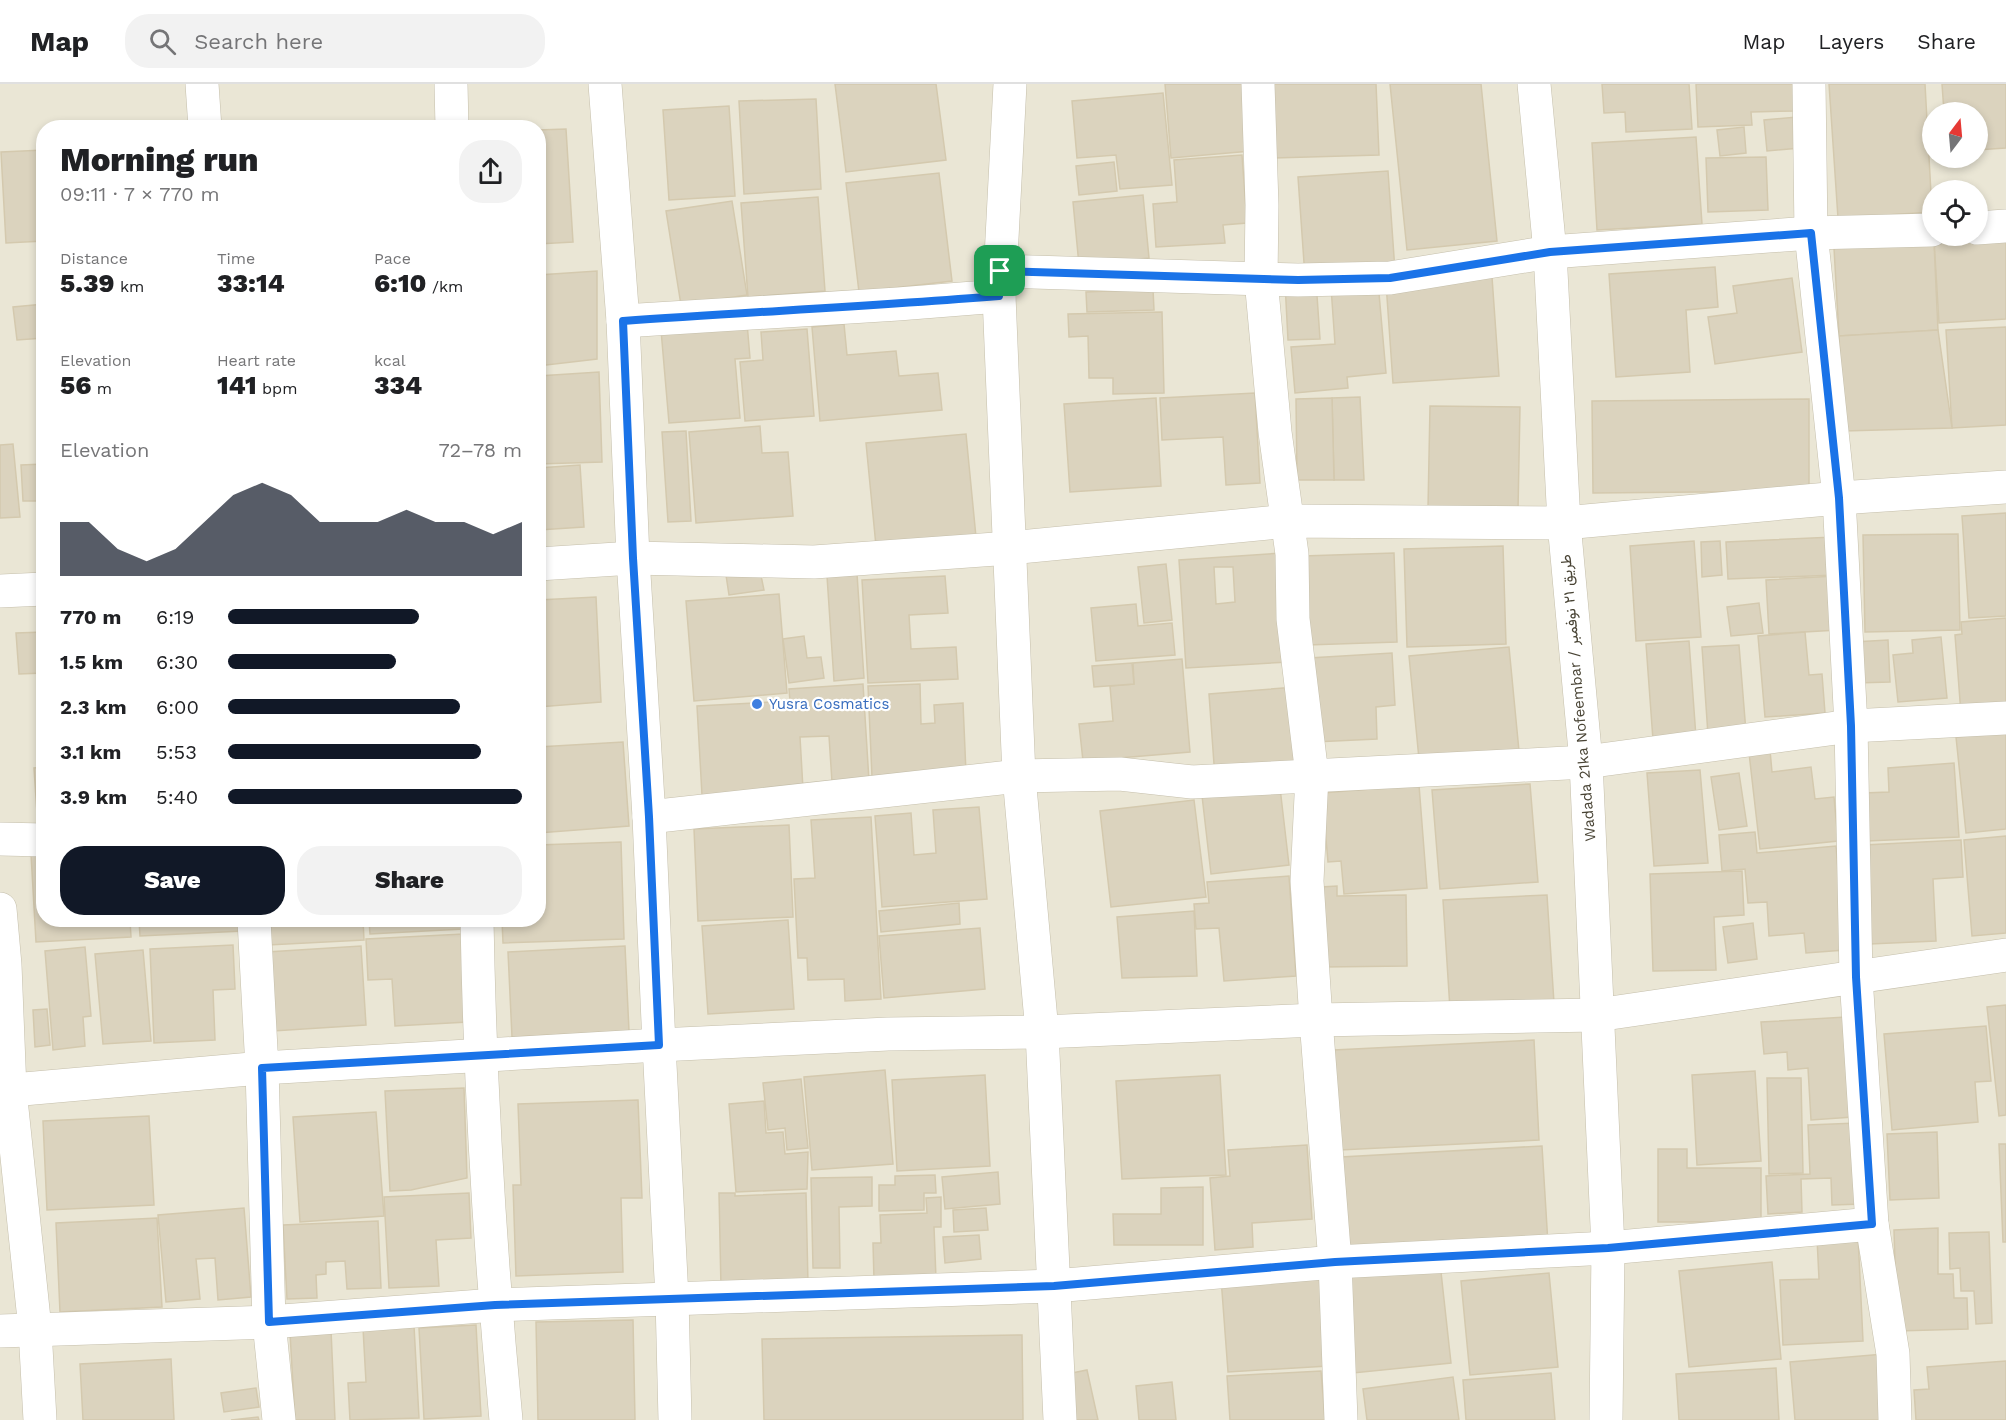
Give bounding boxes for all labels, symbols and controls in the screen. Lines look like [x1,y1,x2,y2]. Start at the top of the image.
search box [125,14,545,68]
text: Map [30,25,89,58]
icon: search [146,25,179,58]
text: Search here [194,29,323,54]
text: Map [1742,29,1785,54]
text: Layers [1818,29,1884,54]
text: Share [1917,29,1976,54]
north arrow [1922,102,1988,168]
map controls [1922,102,1988,246]
text: Morning run [60,140,259,179]
button: share [459,140,522,203]
button: locate [1922,180,1988,246]
text: 09:11 · 7 × 770 m [60,182,220,206]
pin [974,245,1025,296]
text: Distance [60,249,128,268]
text: Time [217,249,255,268]
text: Pace [374,249,411,268]
icon: arrive [983,254,1016,287]
text: 5.39 [60,268,114,298]
text: 33:14 [217,268,285,298]
text: 6:10 [374,268,427,298]
text: km [114,277,144,296]
text: /km [427,277,463,296]
text: Elevation [60,351,131,370]
text: Heart rate [217,351,296,370]
text: kcal [374,351,406,370]
text: 56 [60,370,91,400]
text: 141 [217,370,257,400]
text: 334 [374,370,422,400]
text: m [91,379,112,398]
text: bpm [257,379,297,398]
text: Elevation [60,438,149,462]
text: 72–78 m [438,438,522,462]
street label: Wadada 21ka Nofeembar / طريق ٢١ نوفمبر [1556,553,1601,842]
text: 770 m [60,605,121,629]
text: 6:19 [156,605,194,629]
text: 1.5 km [60,650,123,674]
text: 6:30 [156,650,198,674]
text: 2.3 km [60,695,127,719]
text: 6:00 [156,695,199,719]
place label: Yusra Cosmatics [769,695,889,713]
marker: Yusra Cosmatics [750,697,764,711]
text: 3.1 km [60,740,121,764]
text: 5:53 [156,740,197,764]
text: 3.9 km [60,785,127,809]
text: 5:40 [156,785,198,809]
button: Save [60,846,285,915]
button: Share [297,846,522,915]

